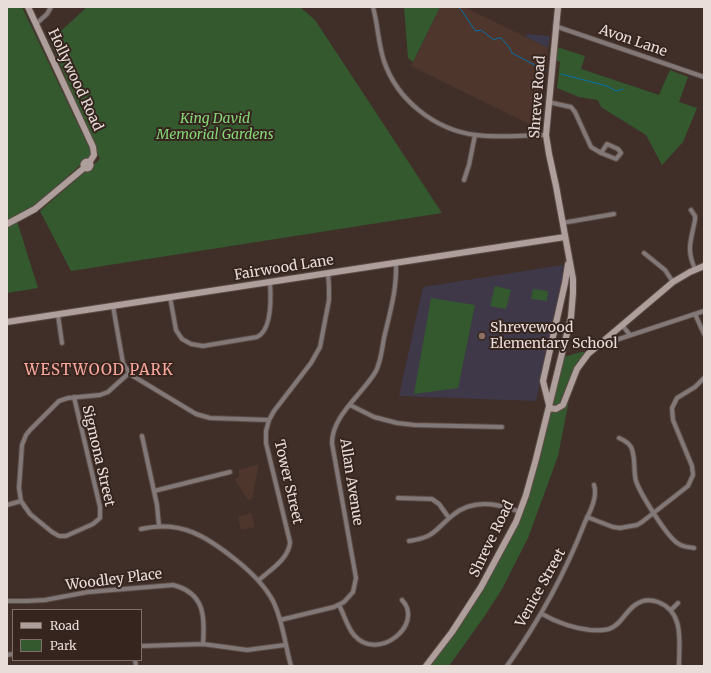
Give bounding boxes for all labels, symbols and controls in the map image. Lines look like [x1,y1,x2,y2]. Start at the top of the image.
street label: Avon Lane [597,22,669,60]
street label: Hollywood Road [44,26,106,134]
street label: Shreve Road [527,55,549,139]
park label: King David Memorial Gardens [156,111,274,144]
street label: Fairwood Lane [233,252,335,284]
place label: Shrevewood Elementary School [490,320,618,352]
marker: Shrevewood Elementary School [477,331,487,341]
district label: WESTWOOD PARK [24,362,174,380]
street label: Sigmona Street [78,404,118,508]
street label: Allan Avenue [336,437,366,527]
street label: Tower Street [270,438,306,526]
street label: Shreve Road [466,498,518,580]
street label: Venice Street [513,546,569,630]
street label: Woodley Place [65,566,163,594]
legend [12,609,142,661]
text: Road [50,618,79,633]
text: Park [50,638,77,653]

